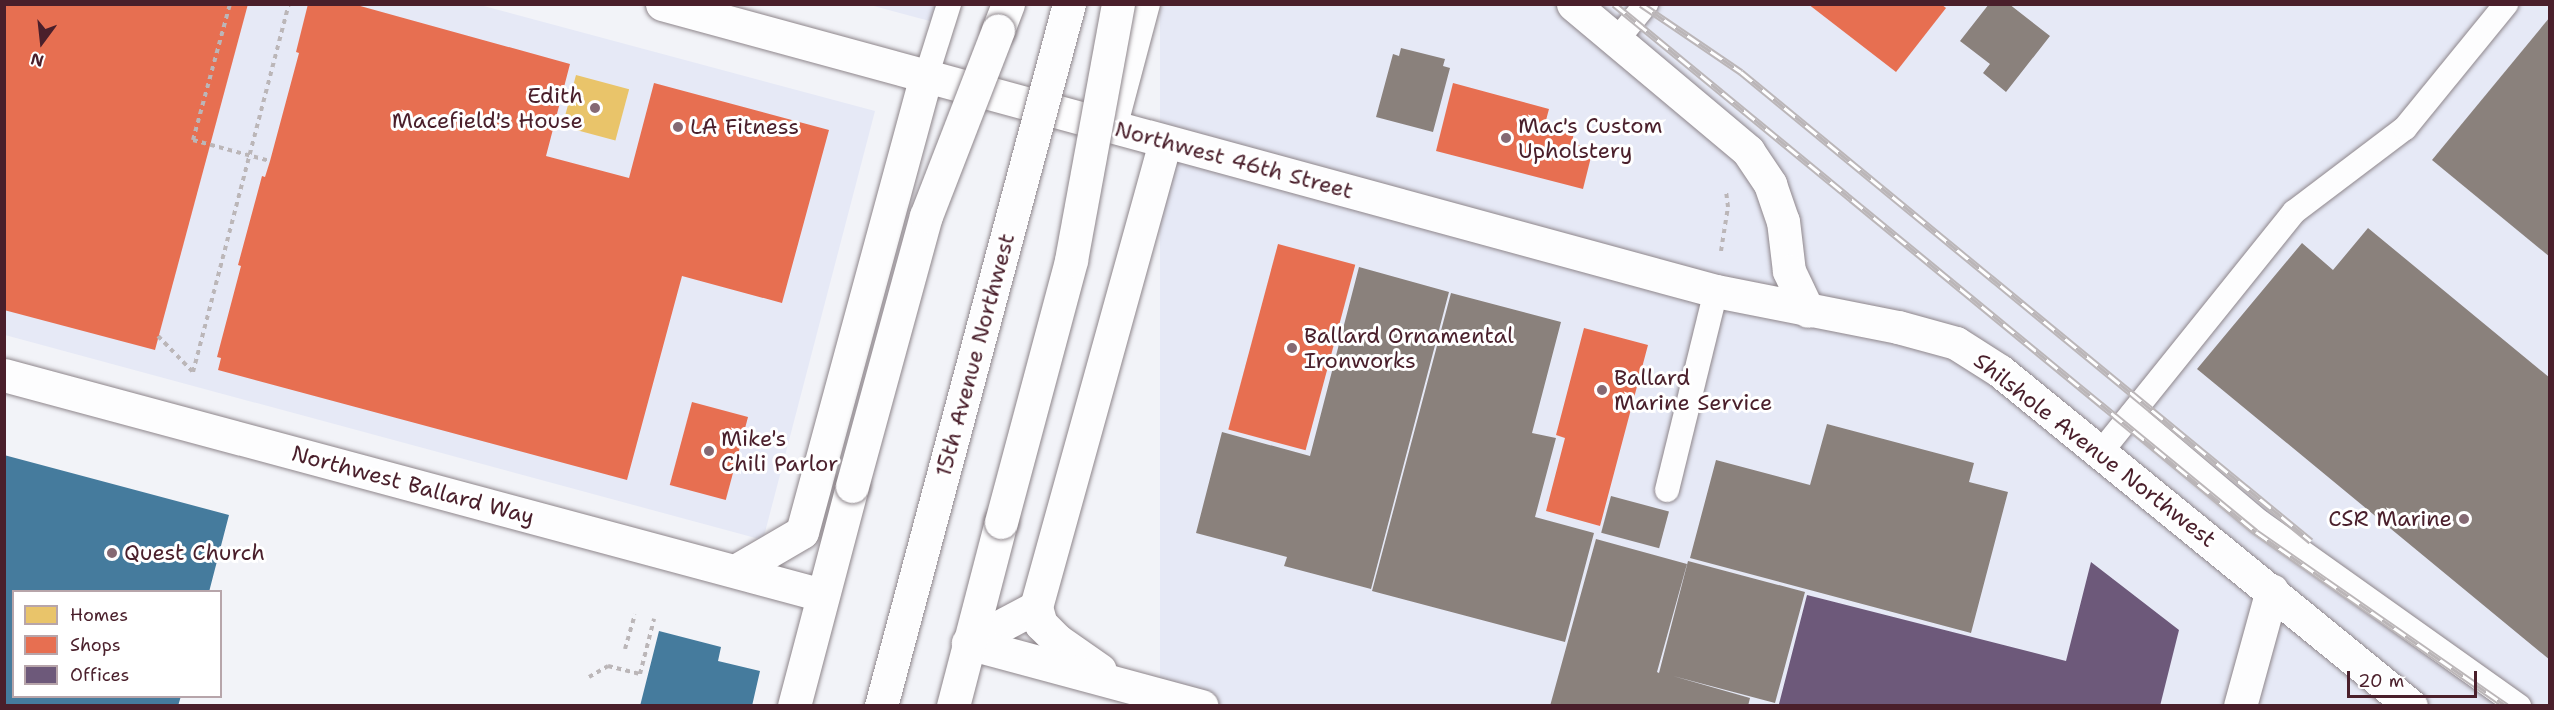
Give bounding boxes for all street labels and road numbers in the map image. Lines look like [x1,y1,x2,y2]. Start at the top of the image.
street label: Northwest 46th Street [1112,115,1356,205]
street label: 15th Avenue Northwest [930,230,1020,480]
street label: Shilshole Avenue Northwest [1969,347,2221,553]
street label: Northwest Ballard Way [289,440,537,530]

